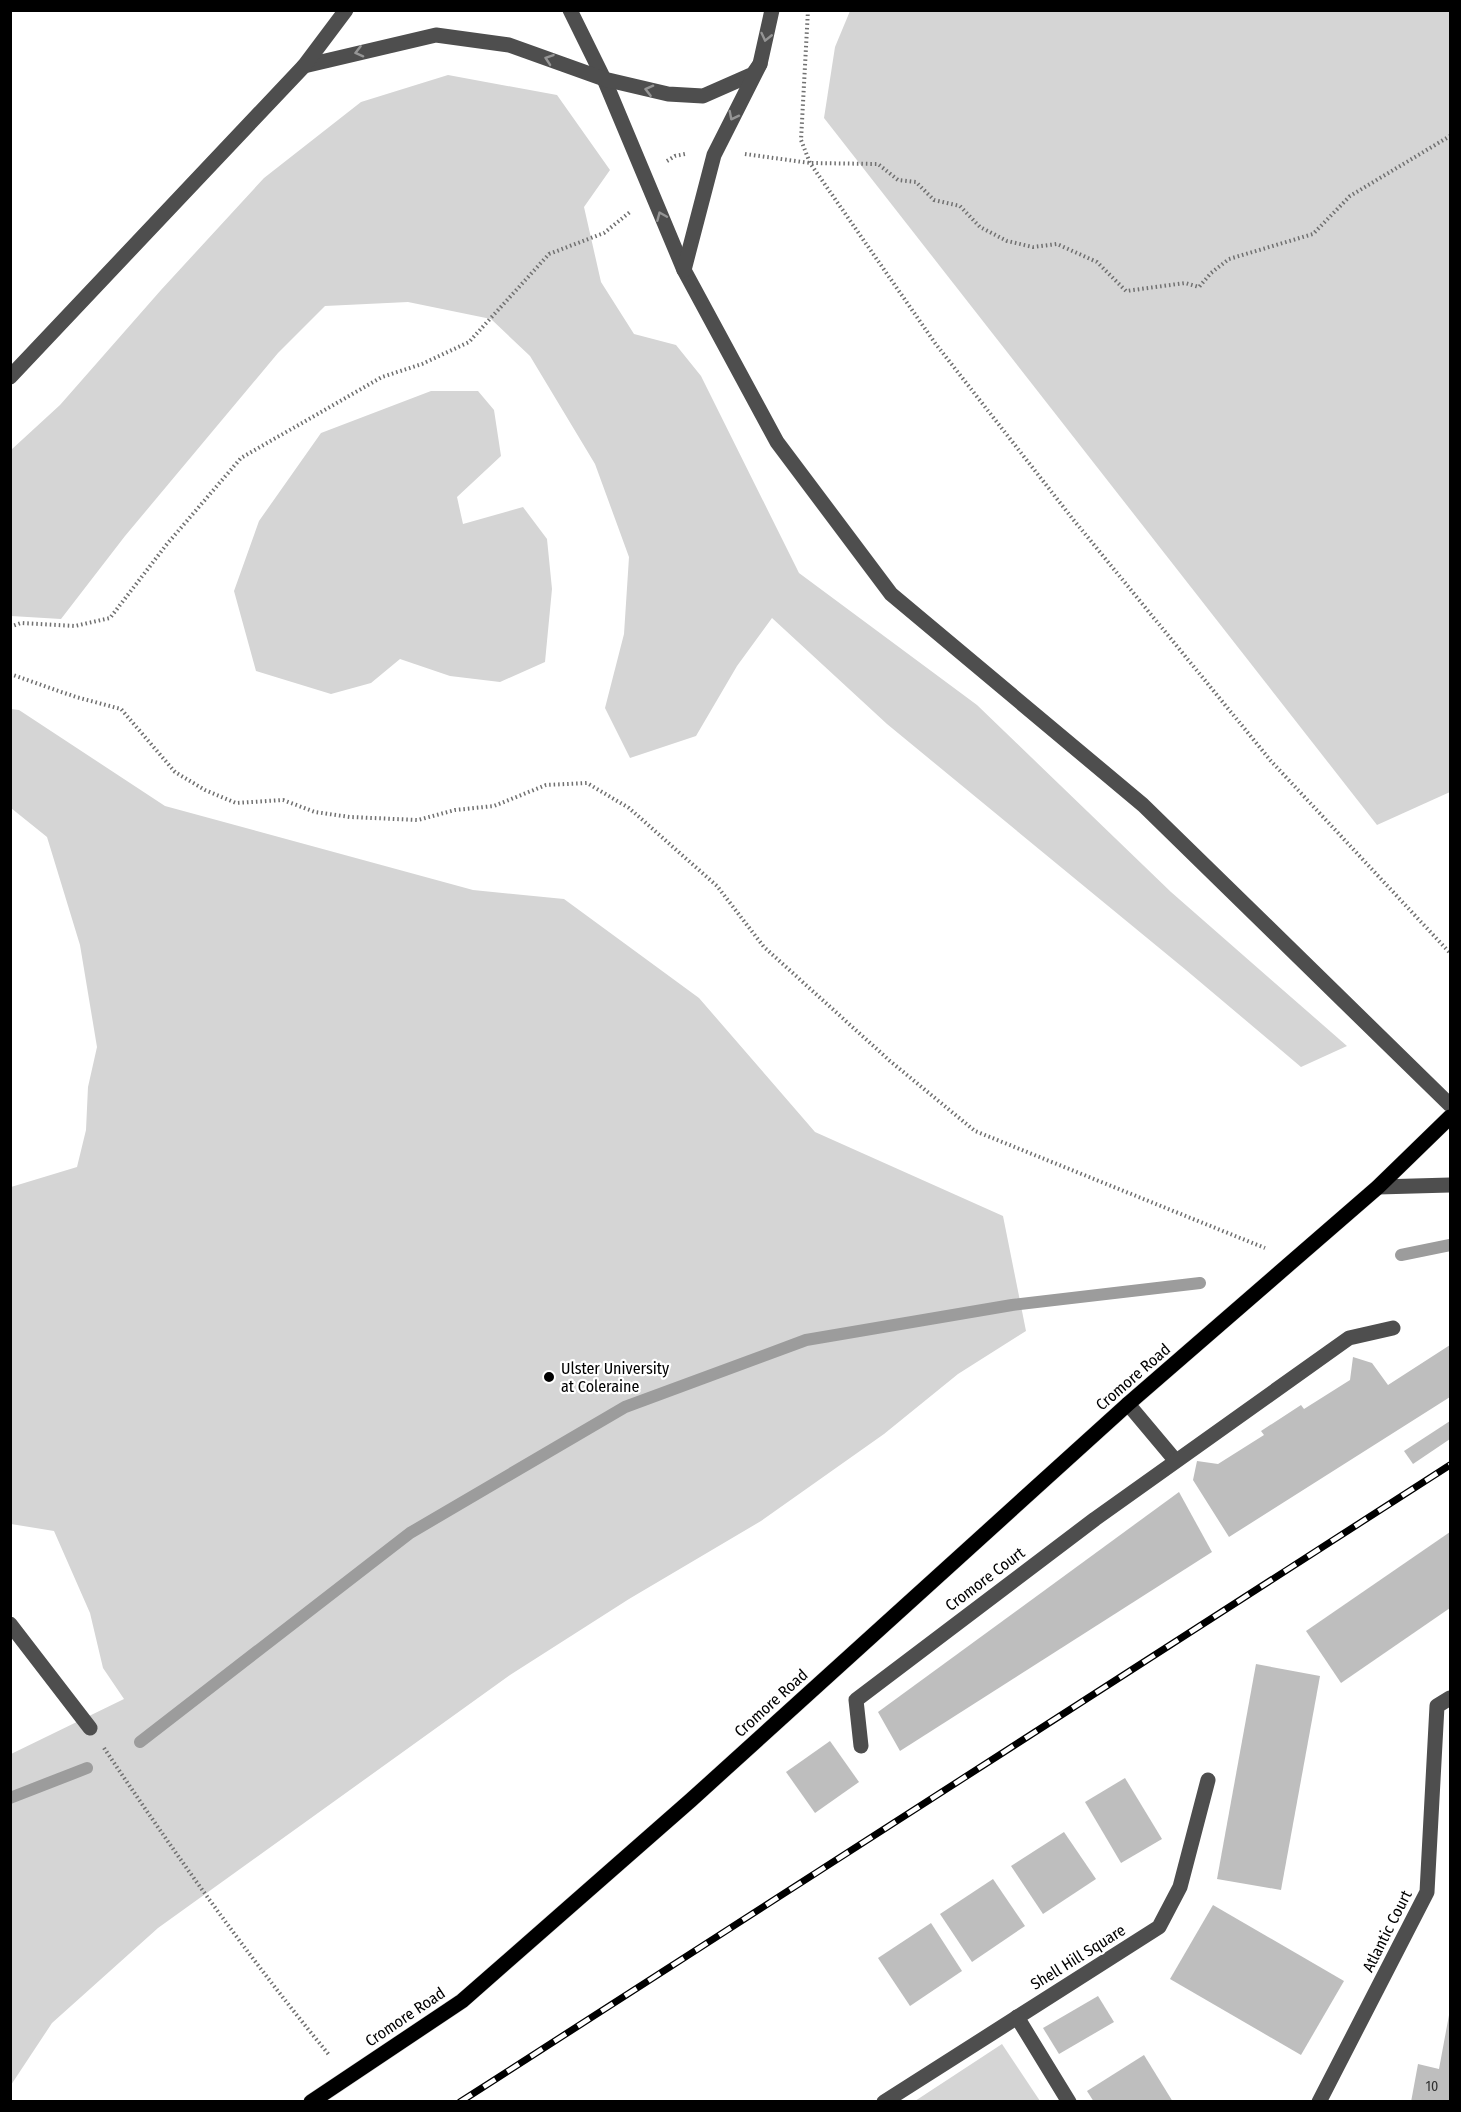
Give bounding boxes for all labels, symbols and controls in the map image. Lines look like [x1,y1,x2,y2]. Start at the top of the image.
one-way arrow [760,32,773,42]
one-way arrow [355,45,365,58]
one-way arrow [544,54,555,67]
one-way arrow [644,84,654,97]
one-way arrow [729,109,740,120]
one-way arrow [656,211,668,222]
street label: Cromore Road [1092,1340,1174,1414]
place label: Ulster University at Coleraine [561,1359,670,1396]
marker: Ulster University at Coleraine [542,1370,556,1384]
street label: Cromore Court [942,1543,1029,1615]
street label: Cromore Road [730,1665,812,1741]
street label: Atlantic Court [1358,1886,1416,1975]
street label: Shell Hill Square [1027,1920,1129,1994]
street label: Cromore Road [361,1983,449,2051]
house number: 10 [1426,2078,1438,2095]

